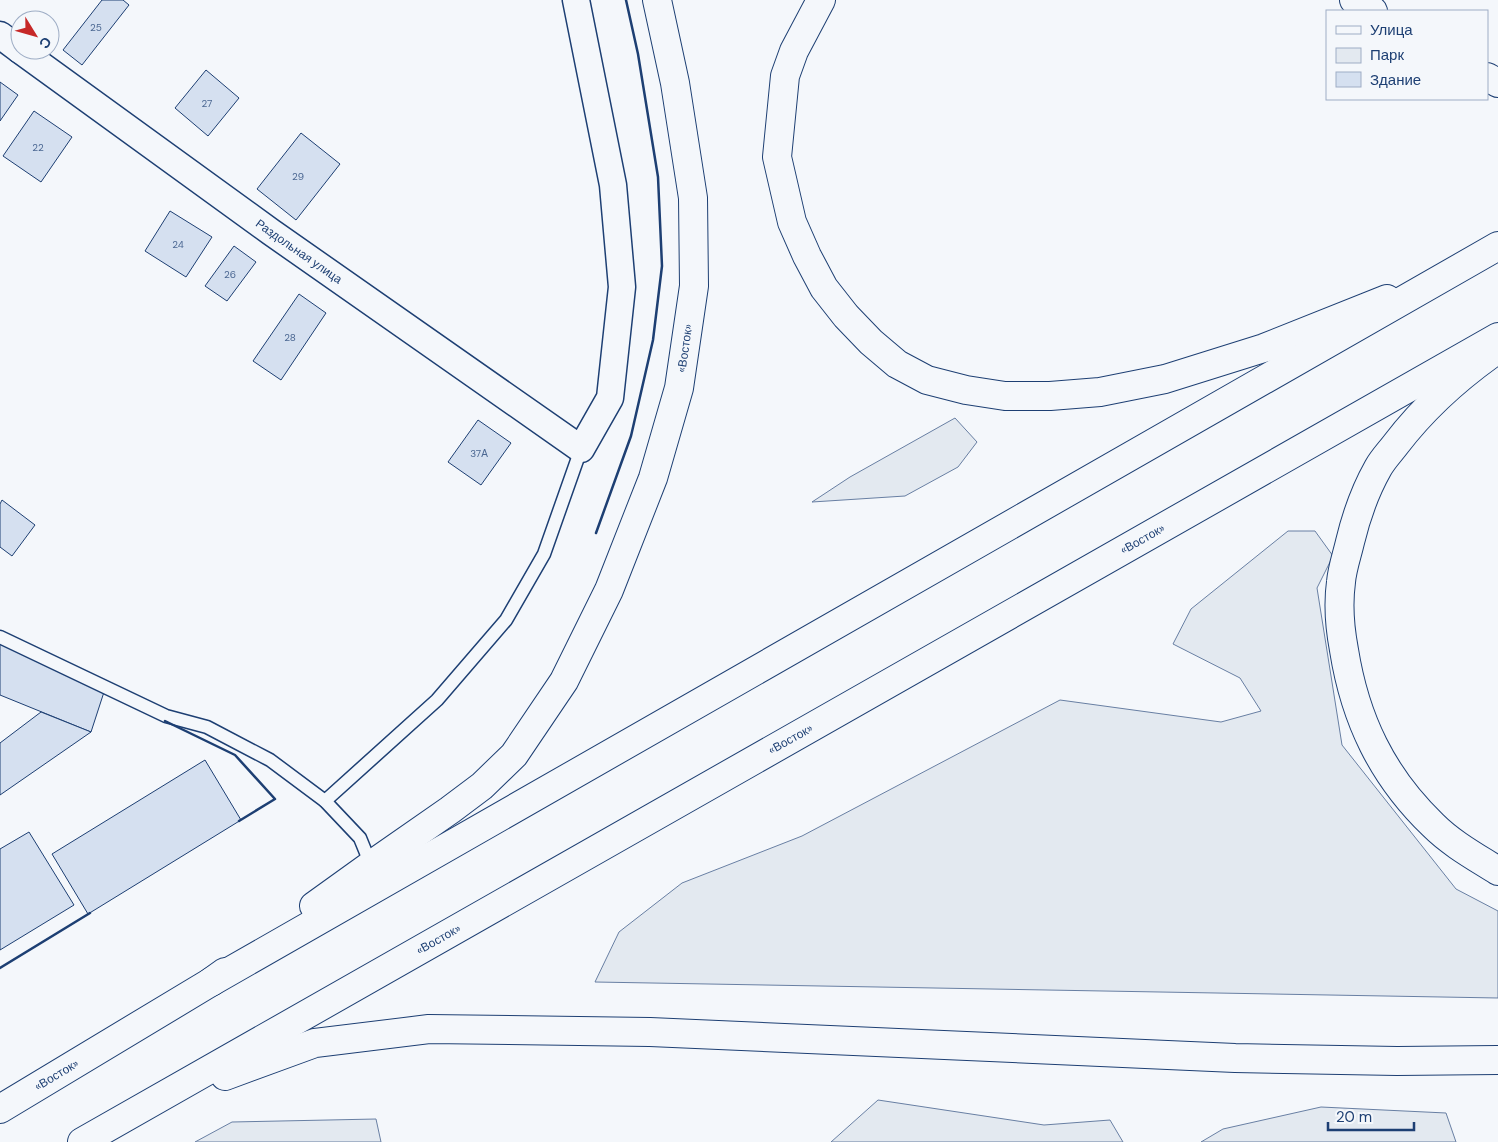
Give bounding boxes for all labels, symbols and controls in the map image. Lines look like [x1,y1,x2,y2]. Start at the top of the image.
north arrow [10,10,60,60]
legend [1326,10,1488,100]
text: Улица [1370,20,1413,40]
house number: 25 [90,21,102,34]
text: С [35,33,56,52]
text: Парк [1370,45,1404,65]
text: Здание [1370,70,1421,90]
house number: 27 [202,97,212,110]
house number: 22 [32,141,44,154]
house number: 29 [292,170,304,183]
street label: Раздольная улица [252,215,346,288]
house number: 24 [172,238,184,251]
house number: 26 [224,268,236,281]
street label: «Восток» [673,323,696,374]
house number: 28 [284,331,296,344]
house number: 37А [470,447,488,460]
street label: «Восток» [1117,520,1168,558]
street label: «Восток» [765,720,816,758]
street label: «Восток» [413,920,464,958]
street label: «Восток» [31,1056,82,1094]
scale bar [1328,1100,1414,1132]
text: 20 m [1336,1107,1372,1127]

